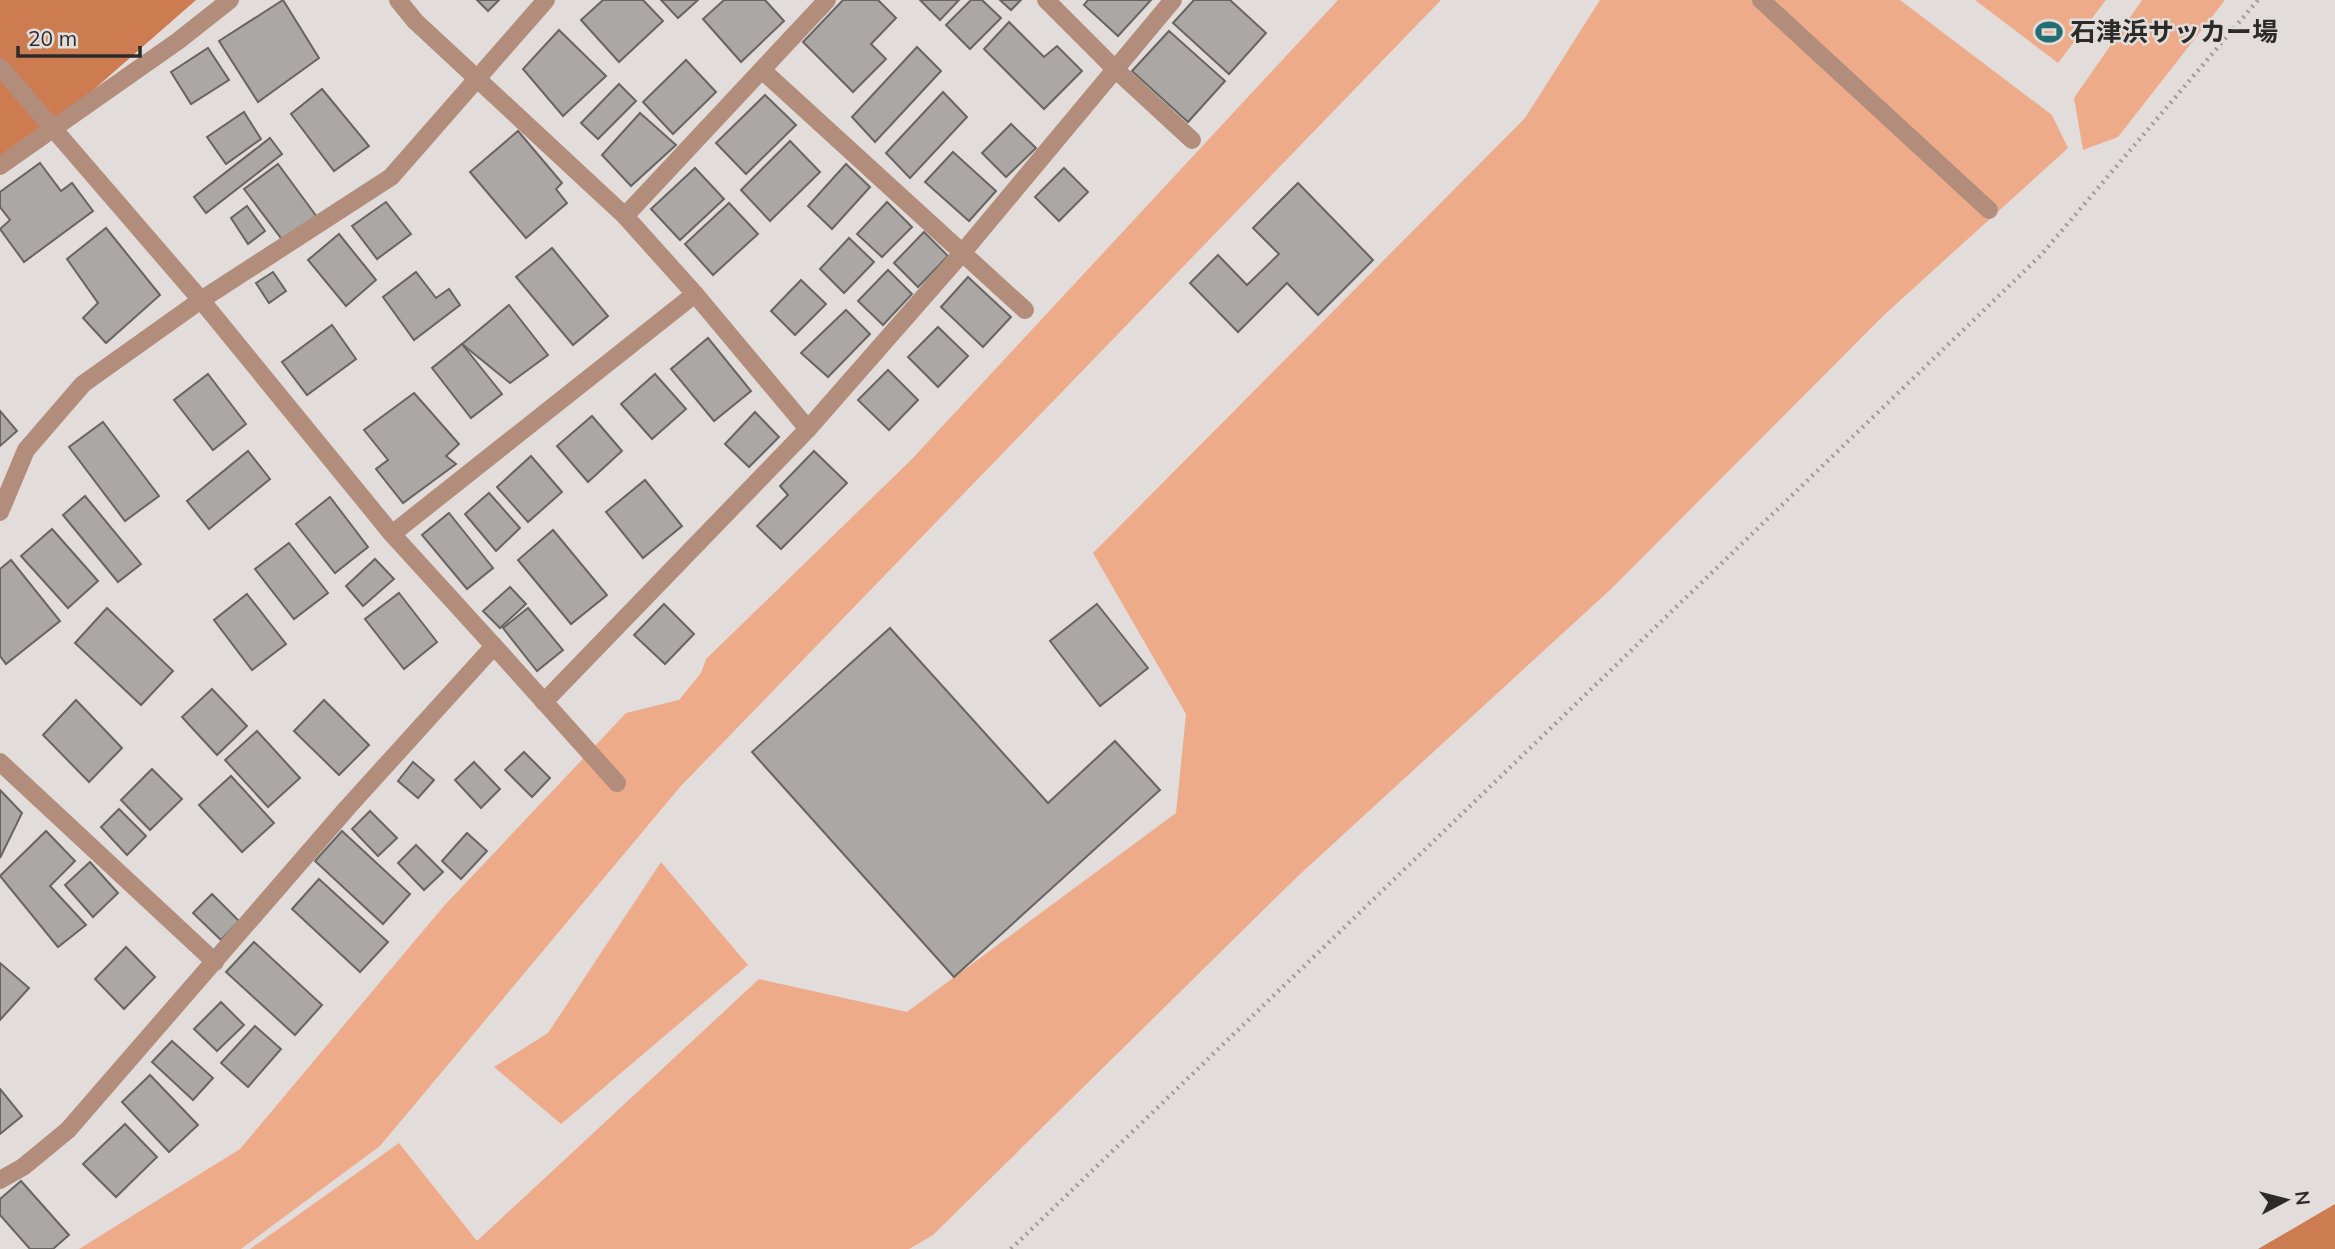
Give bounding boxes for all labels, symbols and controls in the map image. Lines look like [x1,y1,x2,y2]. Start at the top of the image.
scale bar [18,14,140,58]
place label: 石津浜サッカー場 [2070,15,2278,48]
sports icon: 石津浜サッカー場 [2034,17,2064,47]
text: 20 m [28,25,77,51]
north arrow [2251,1165,2321,1235]
text: N [2290,1189,2316,1207]

